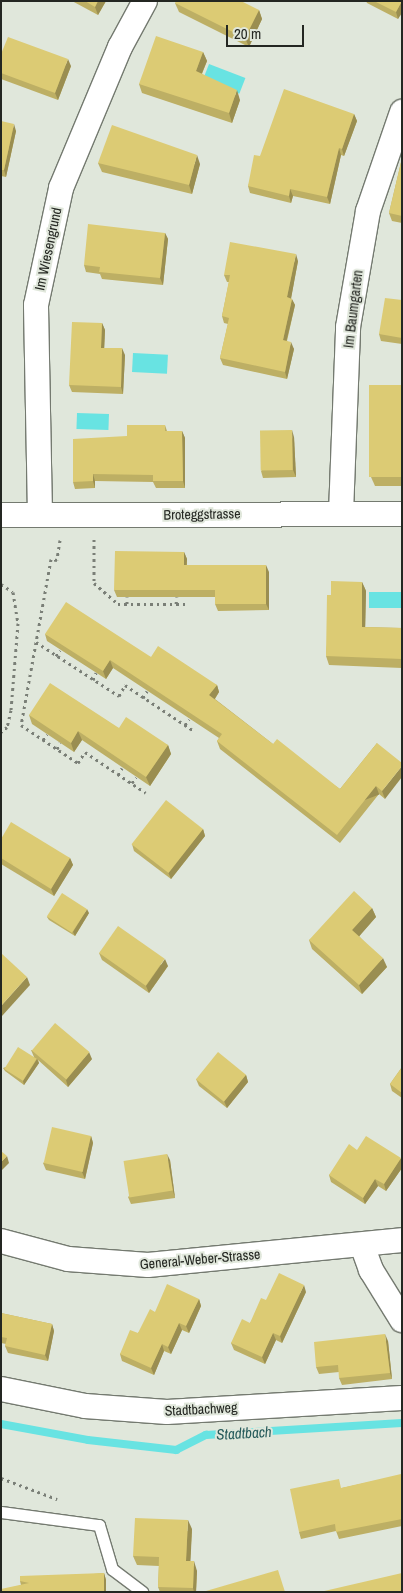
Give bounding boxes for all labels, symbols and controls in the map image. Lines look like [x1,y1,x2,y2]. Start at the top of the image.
scale bar [228,15,306,47]
text: 20 m [234,23,261,44]
street label: Im Wiesengrund [31,206,65,292]
street label: Im Baumgarten [340,269,366,349]
street label: Broteggstrasse [163,505,241,523]
street label: General-Weber-Strasse [139,1245,261,1273]
street label: Stadtbachweg [164,1399,238,1419]
water label: Stadtbach [216,1423,272,1443]

